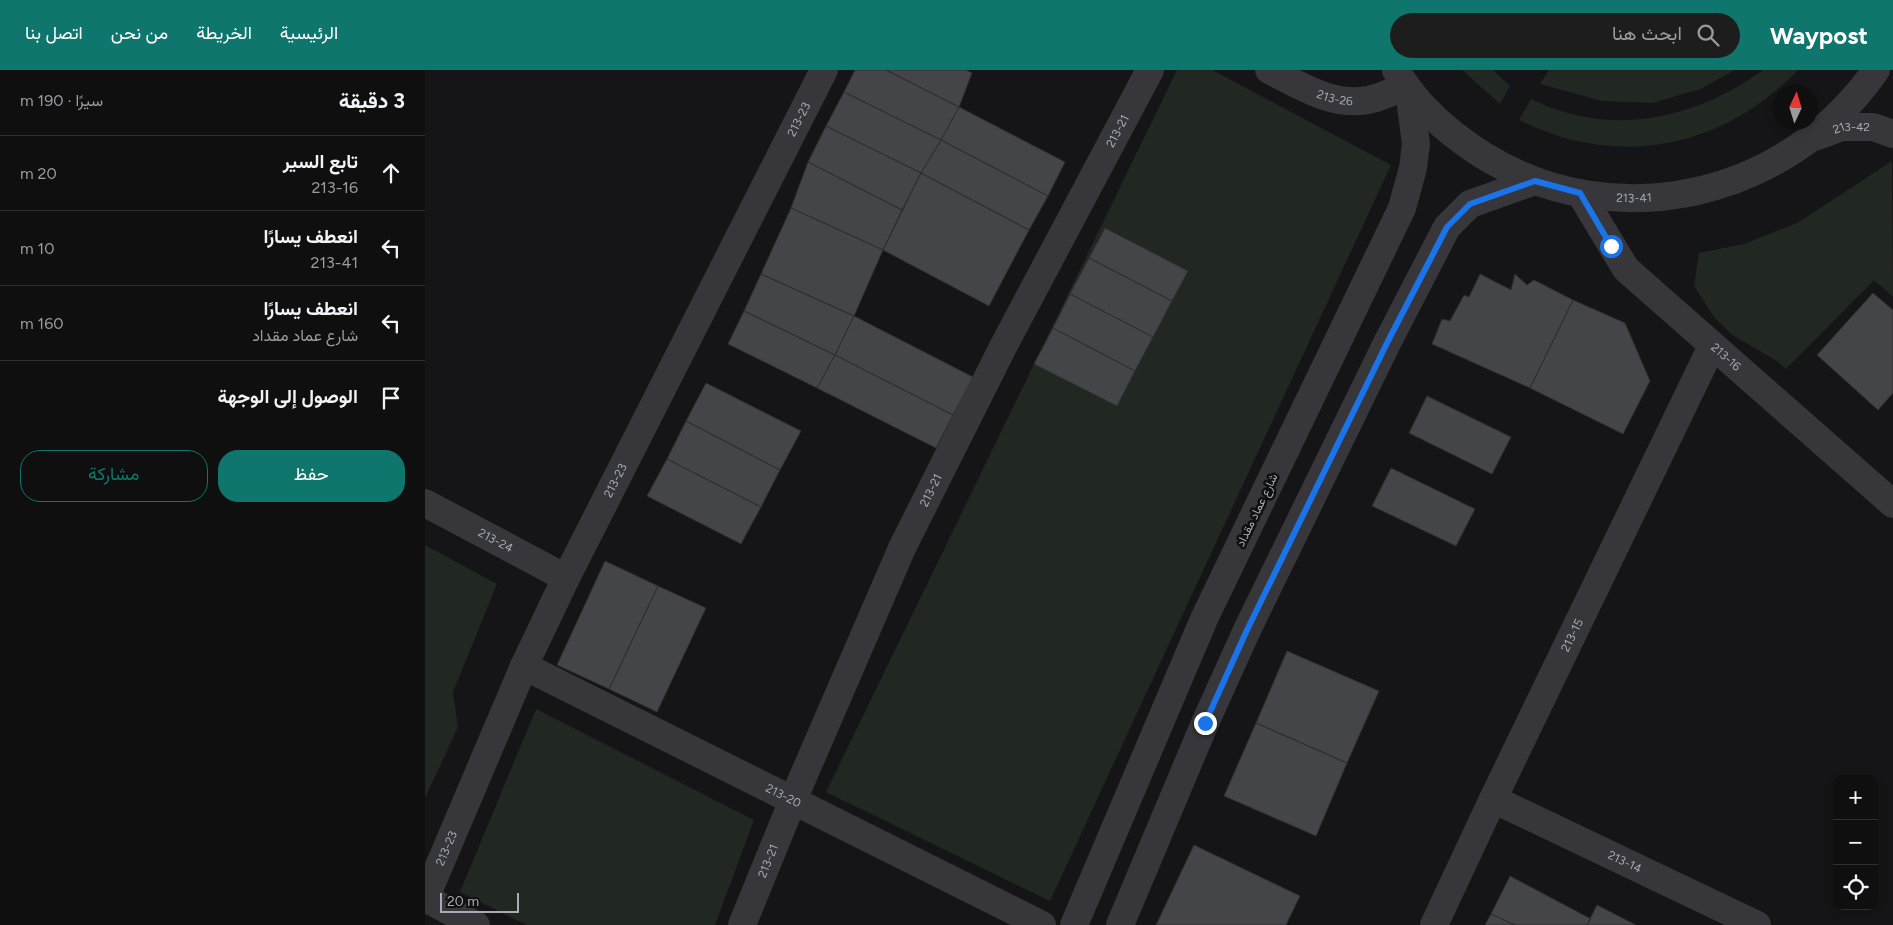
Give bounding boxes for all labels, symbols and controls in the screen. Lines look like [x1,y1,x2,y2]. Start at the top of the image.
search box [1390,13,1740,58]
icon: search [1694,21,1722,49]
text: Waypost [1770,21,1868,50]
text: اتصل بنا [25,22,83,44]
text: من نحن [111,22,168,44]
text: الخريطة [196,22,252,44]
text: الرئيسية [280,22,338,44]
text: ابحث هنا [1612,22,1682,45]
north arrow [1773,85,1818,130]
street label: 213-26 [1315,87,1354,108]
text: 3 دقيقة [339,88,405,113]
text: سيرًا · 190 m [20,91,103,110]
street label: 213-23 [784,100,813,139]
street label: 213-21 [1103,112,1132,150]
street label: 213-42 [1831,120,1870,137]
text: تابع السير [283,150,358,173]
icon: ahead [377,159,405,187]
text: 20 m [20,164,57,183]
text: 213-16 [311,178,358,197]
street label: 213-41 [1616,191,1652,205]
text: انعطف يسارًا [264,225,358,248]
icon: left [377,234,405,262]
route start [1600,235,1623,258]
text: 10 m [20,239,54,258]
text: 213-41 [311,253,358,272]
text: انعطف يسارًا [264,297,358,320]
icon: left [377,309,405,337]
text: 160 m [20,314,64,333]
text: شارع عماد مقداد [252,326,358,345]
street label: 213-16 [1708,340,1744,374]
icon: arrive [377,384,405,412]
text: الوصول إلى الوجهة [218,385,358,408]
button: مشاركة [20,450,208,502]
button: حفظ [218,450,405,502]
street label: 213-23 [601,461,630,500]
street label: شارع عماد مقداد [1233,471,1282,550]
street label: 213-21 [917,472,945,509]
street label: 213-24 [476,526,516,556]
street label: 213-15 [1558,616,1586,654]
route end [1194,712,1217,735]
map controls [1833,775,1878,910]
button: + [1833,775,1878,820]
street label: 213-20 [763,781,804,811]
button: − [1833,820,1878,865]
street label: 213-23 [433,829,460,868]
street label: 213-21 [755,842,781,880]
street label: 213-14 [1606,848,1644,876]
button: locate [1833,865,1878,910]
scale bar [440,890,519,913]
text: 20 m [447,893,479,910]

